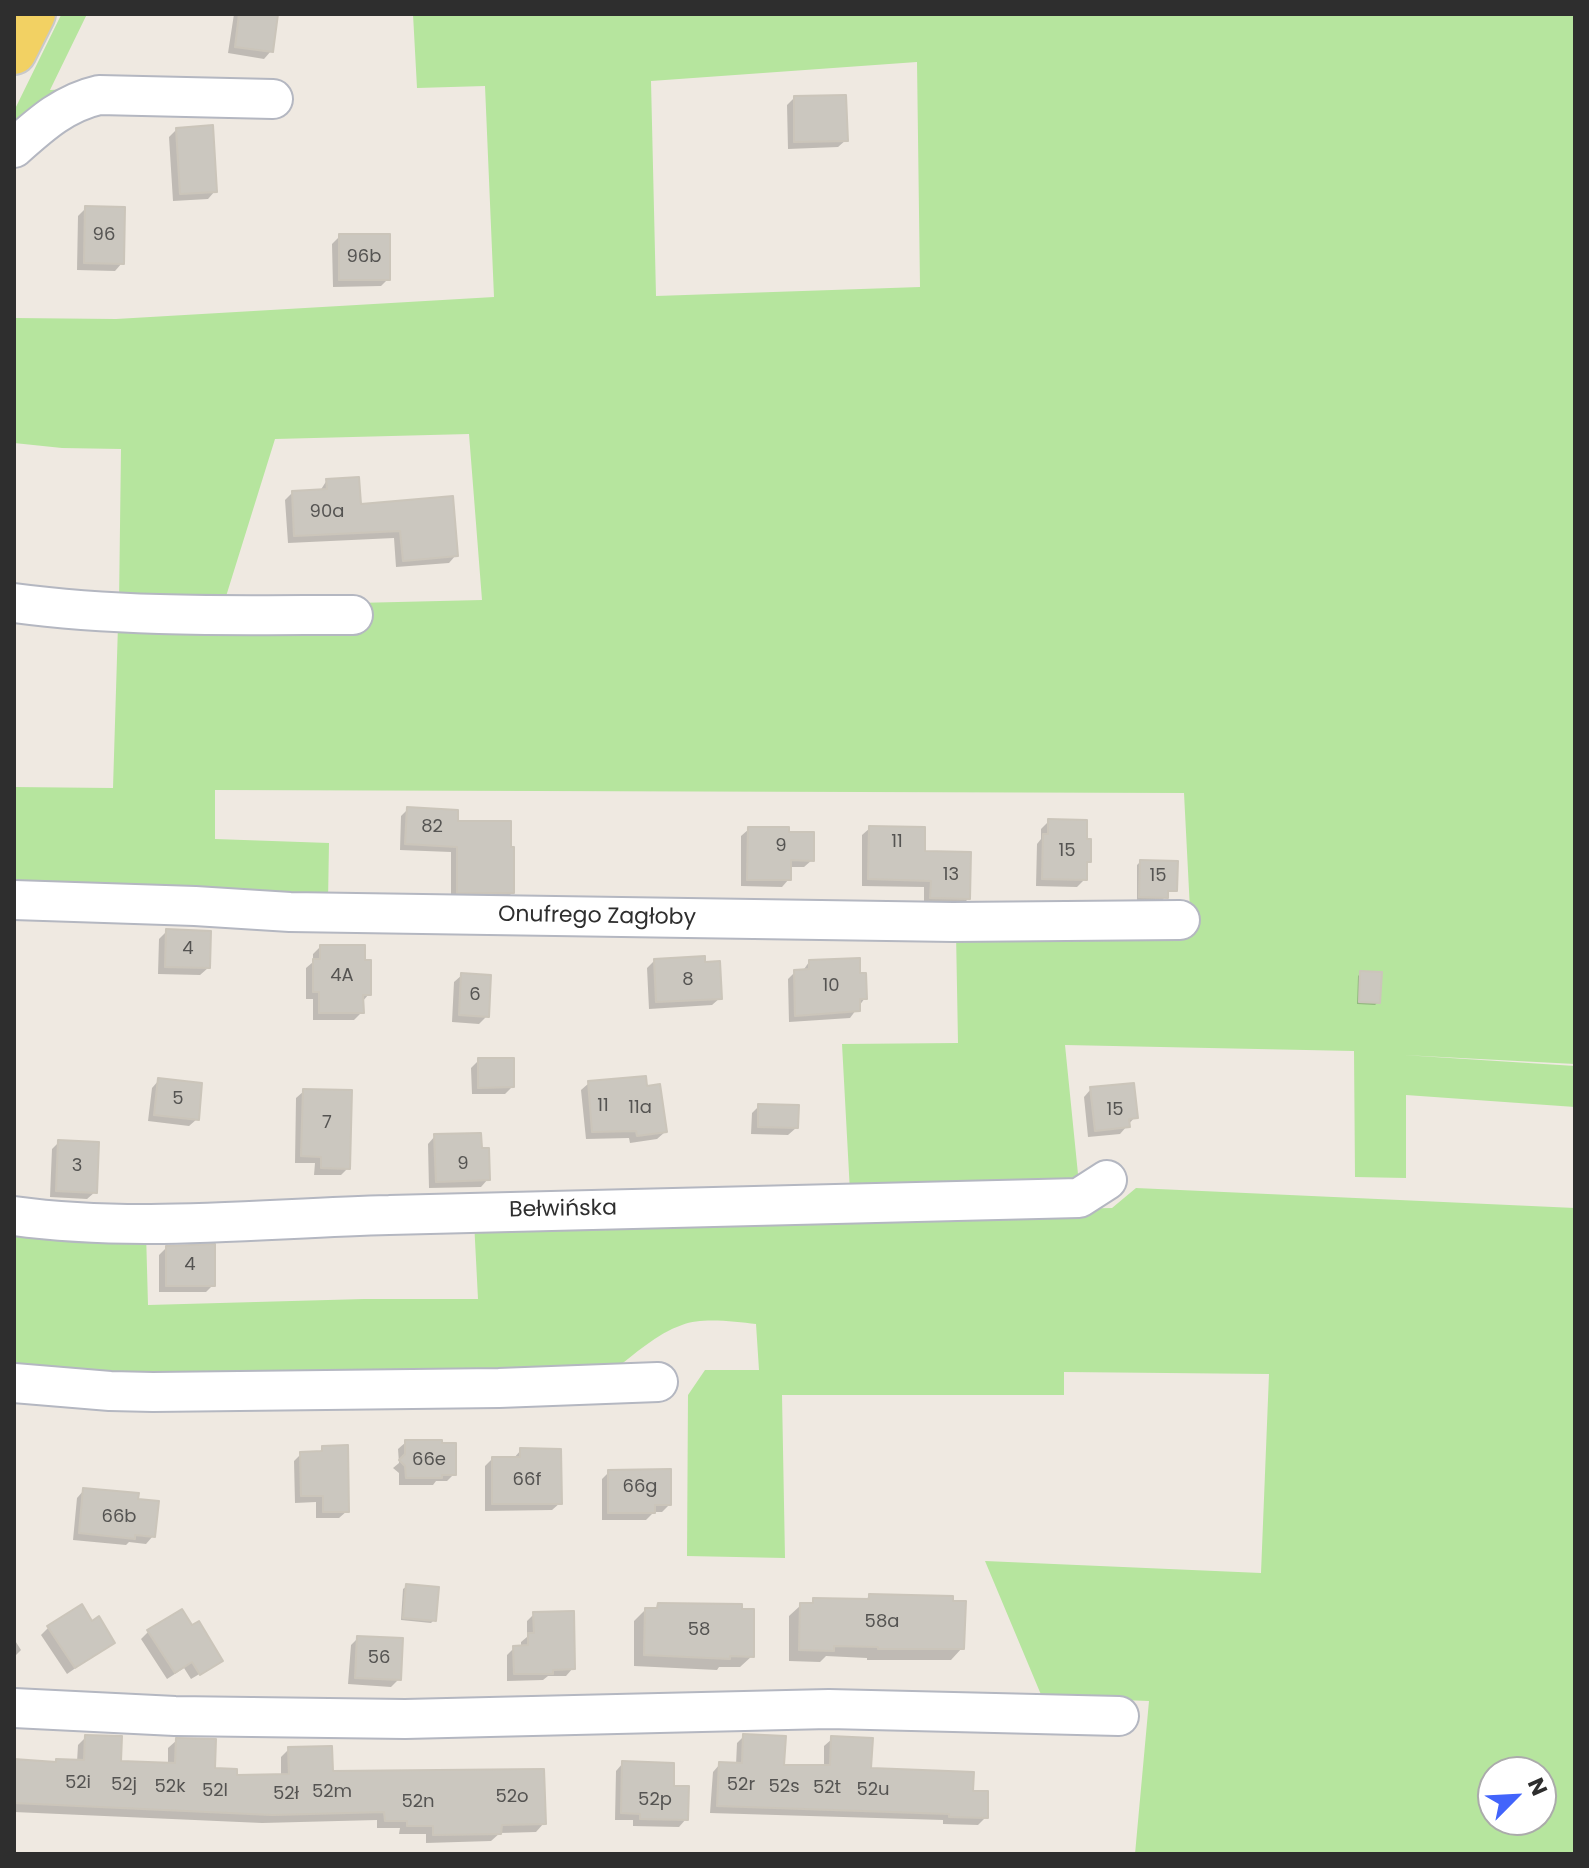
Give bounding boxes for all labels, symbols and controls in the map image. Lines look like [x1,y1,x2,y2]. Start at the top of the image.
house number: 96 [93,224,115,246]
house number: 96b [347,246,381,268]
house number: 90a [310,501,344,523]
house number: 82 [421,816,443,838]
house number: 11 [891,831,903,853]
house number: 9 [775,835,787,857]
house number: 15 [1058,840,1076,862]
house number: 13 [943,864,959,886]
house number: 15 [1149,865,1167,887]
street label: Onufrego Zagłoby [498,902,696,932]
house number: 4 [182,938,194,960]
house number: 4A [330,965,354,987]
house number: 8 [682,969,694,991]
house number: 10 [822,975,840,997]
house number: 6 [469,984,481,1006]
house number: 5 [172,1088,184,1110]
house number: 11 [597,1095,609,1117]
house number: 11a [628,1097,652,1119]
house number: 15 [1106,1099,1124,1121]
house number: 7 [322,1112,332,1134]
house number: 9 [457,1153,469,1175]
house number: 3 [72,1155,82,1177]
street label: Bełwińska [509,1196,617,1224]
house number: 4 [184,1254,196,1276]
house number: 66e [412,1449,446,1471]
house number: 66f [513,1469,541,1491]
house number: 66g [622,1476,658,1498]
house number: 66b [101,1506,137,1528]
house number: 58a [865,1611,899,1633]
house number: 58 [688,1619,710,1641]
house number: 56 [368,1647,390,1669]
north arrow [1477,1756,1557,1836]
house number: 52i [65,1772,91,1794]
text: N [1520,1773,1555,1801]
house number: 52j [111,1774,137,1796]
house number: 52r [727,1774,755,1796]
house number: 52k [155,1776,185,1798]
house number: 52s [768,1776,800,1798]
house number: 52t [813,1777,841,1799]
house number: 52u [856,1779,890,1801]
house number: 52l [202,1780,228,1802]
house number: 52m [312,1781,352,1803]
house number: 52ł [273,1783,299,1805]
house number: 52o [495,1786,529,1808]
house number: 52p [638,1789,672,1811]
house number: 52n [401,1791,435,1813]

